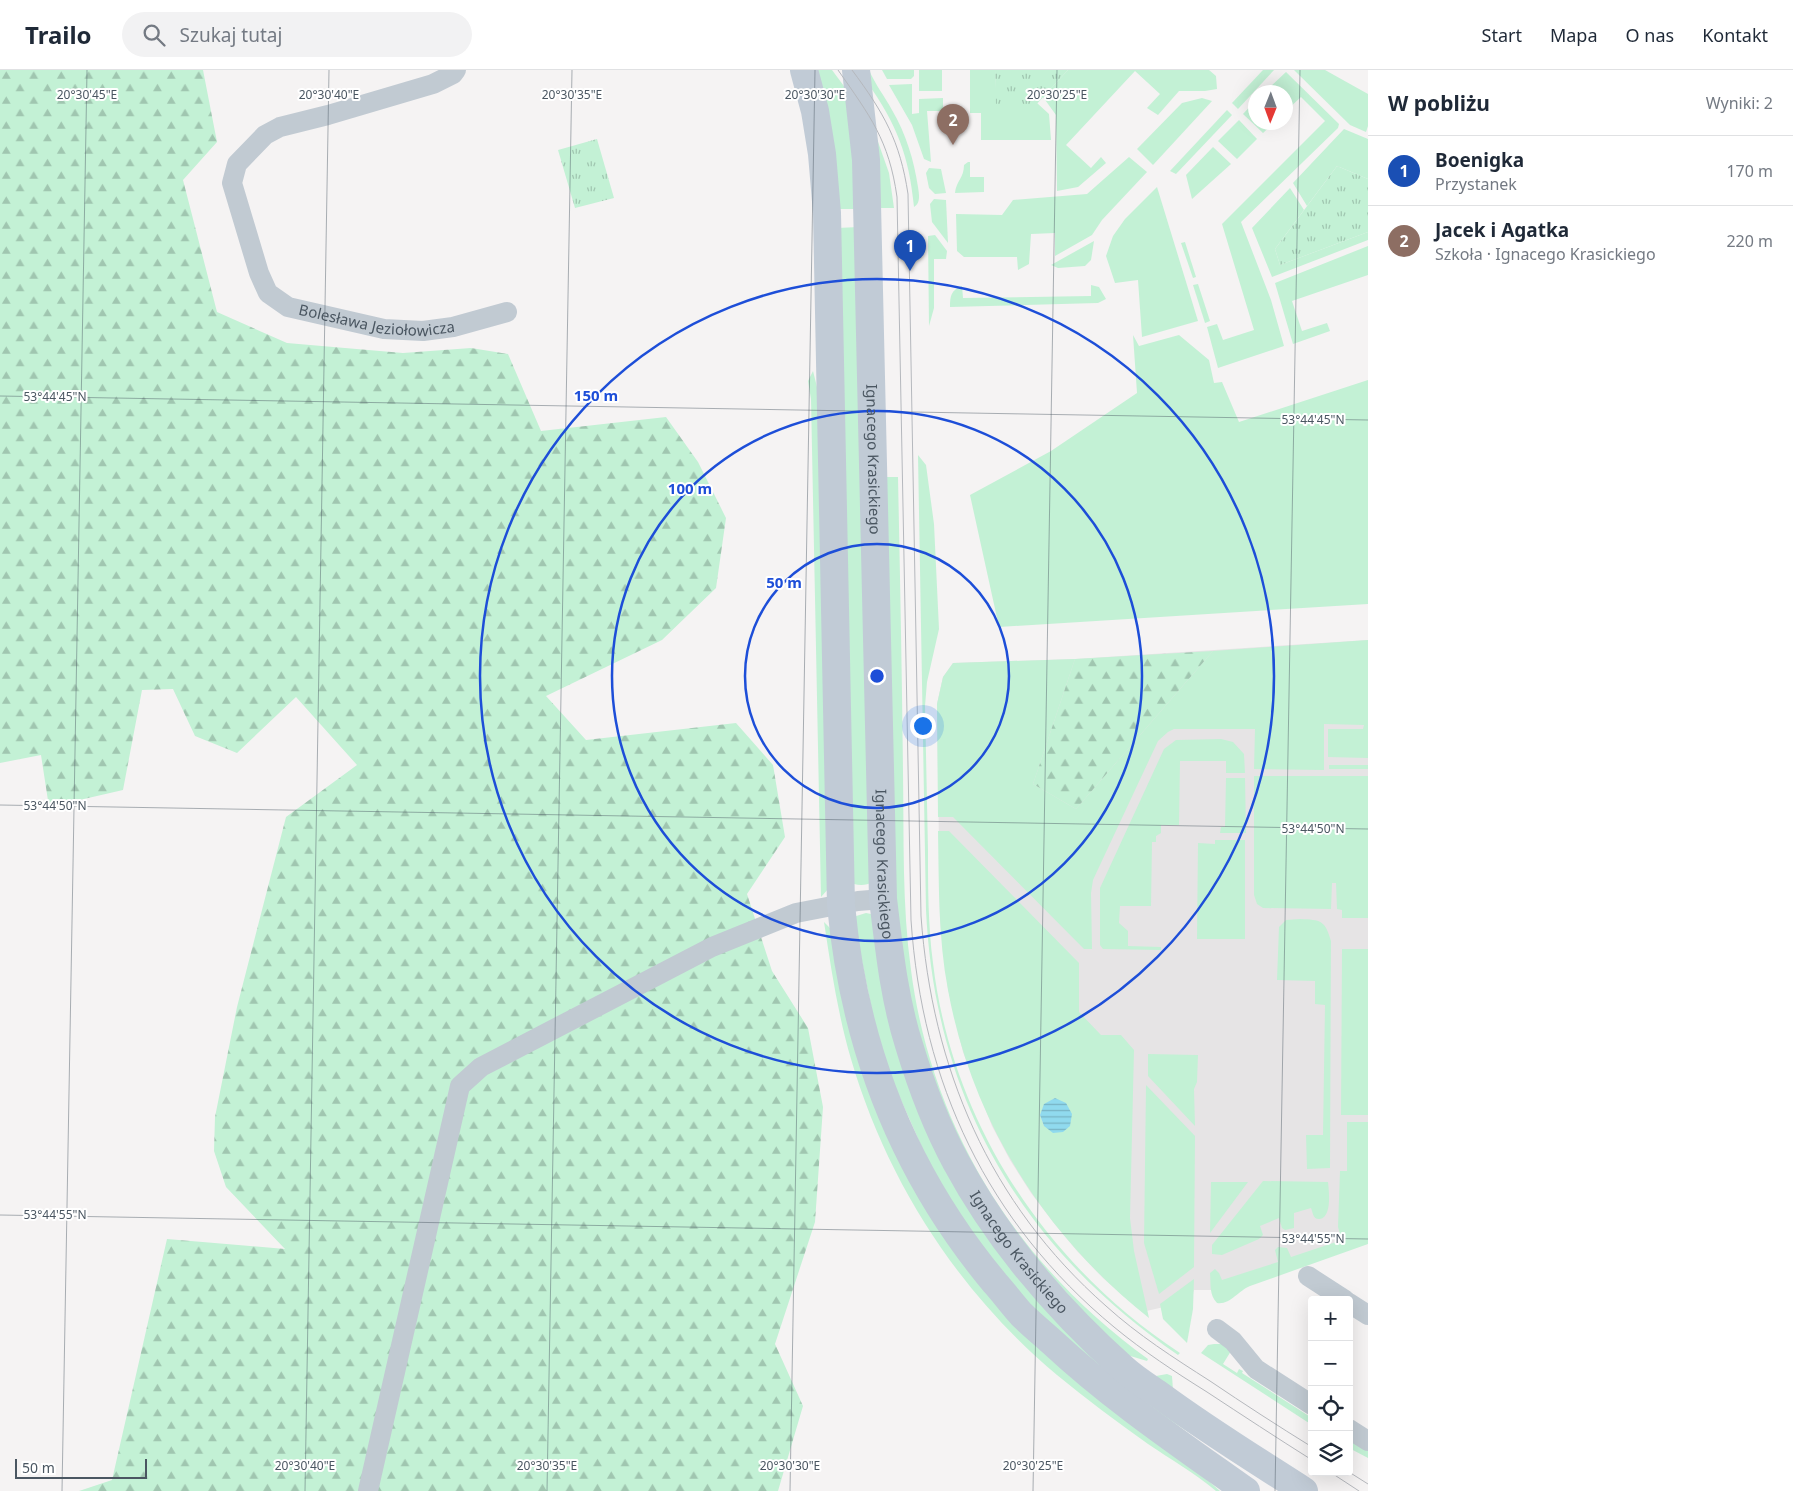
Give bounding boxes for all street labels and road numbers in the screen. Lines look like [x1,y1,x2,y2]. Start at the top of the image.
street label: Bolesława Jeziołowicza [297,299,456,340]
street label: Ignacego Krasickiego [862,384,886,535]
street label: Ignacego Krasickiego [871,789,899,940]
street label: Ignacego Krasickiego [966,1187,1073,1318]

